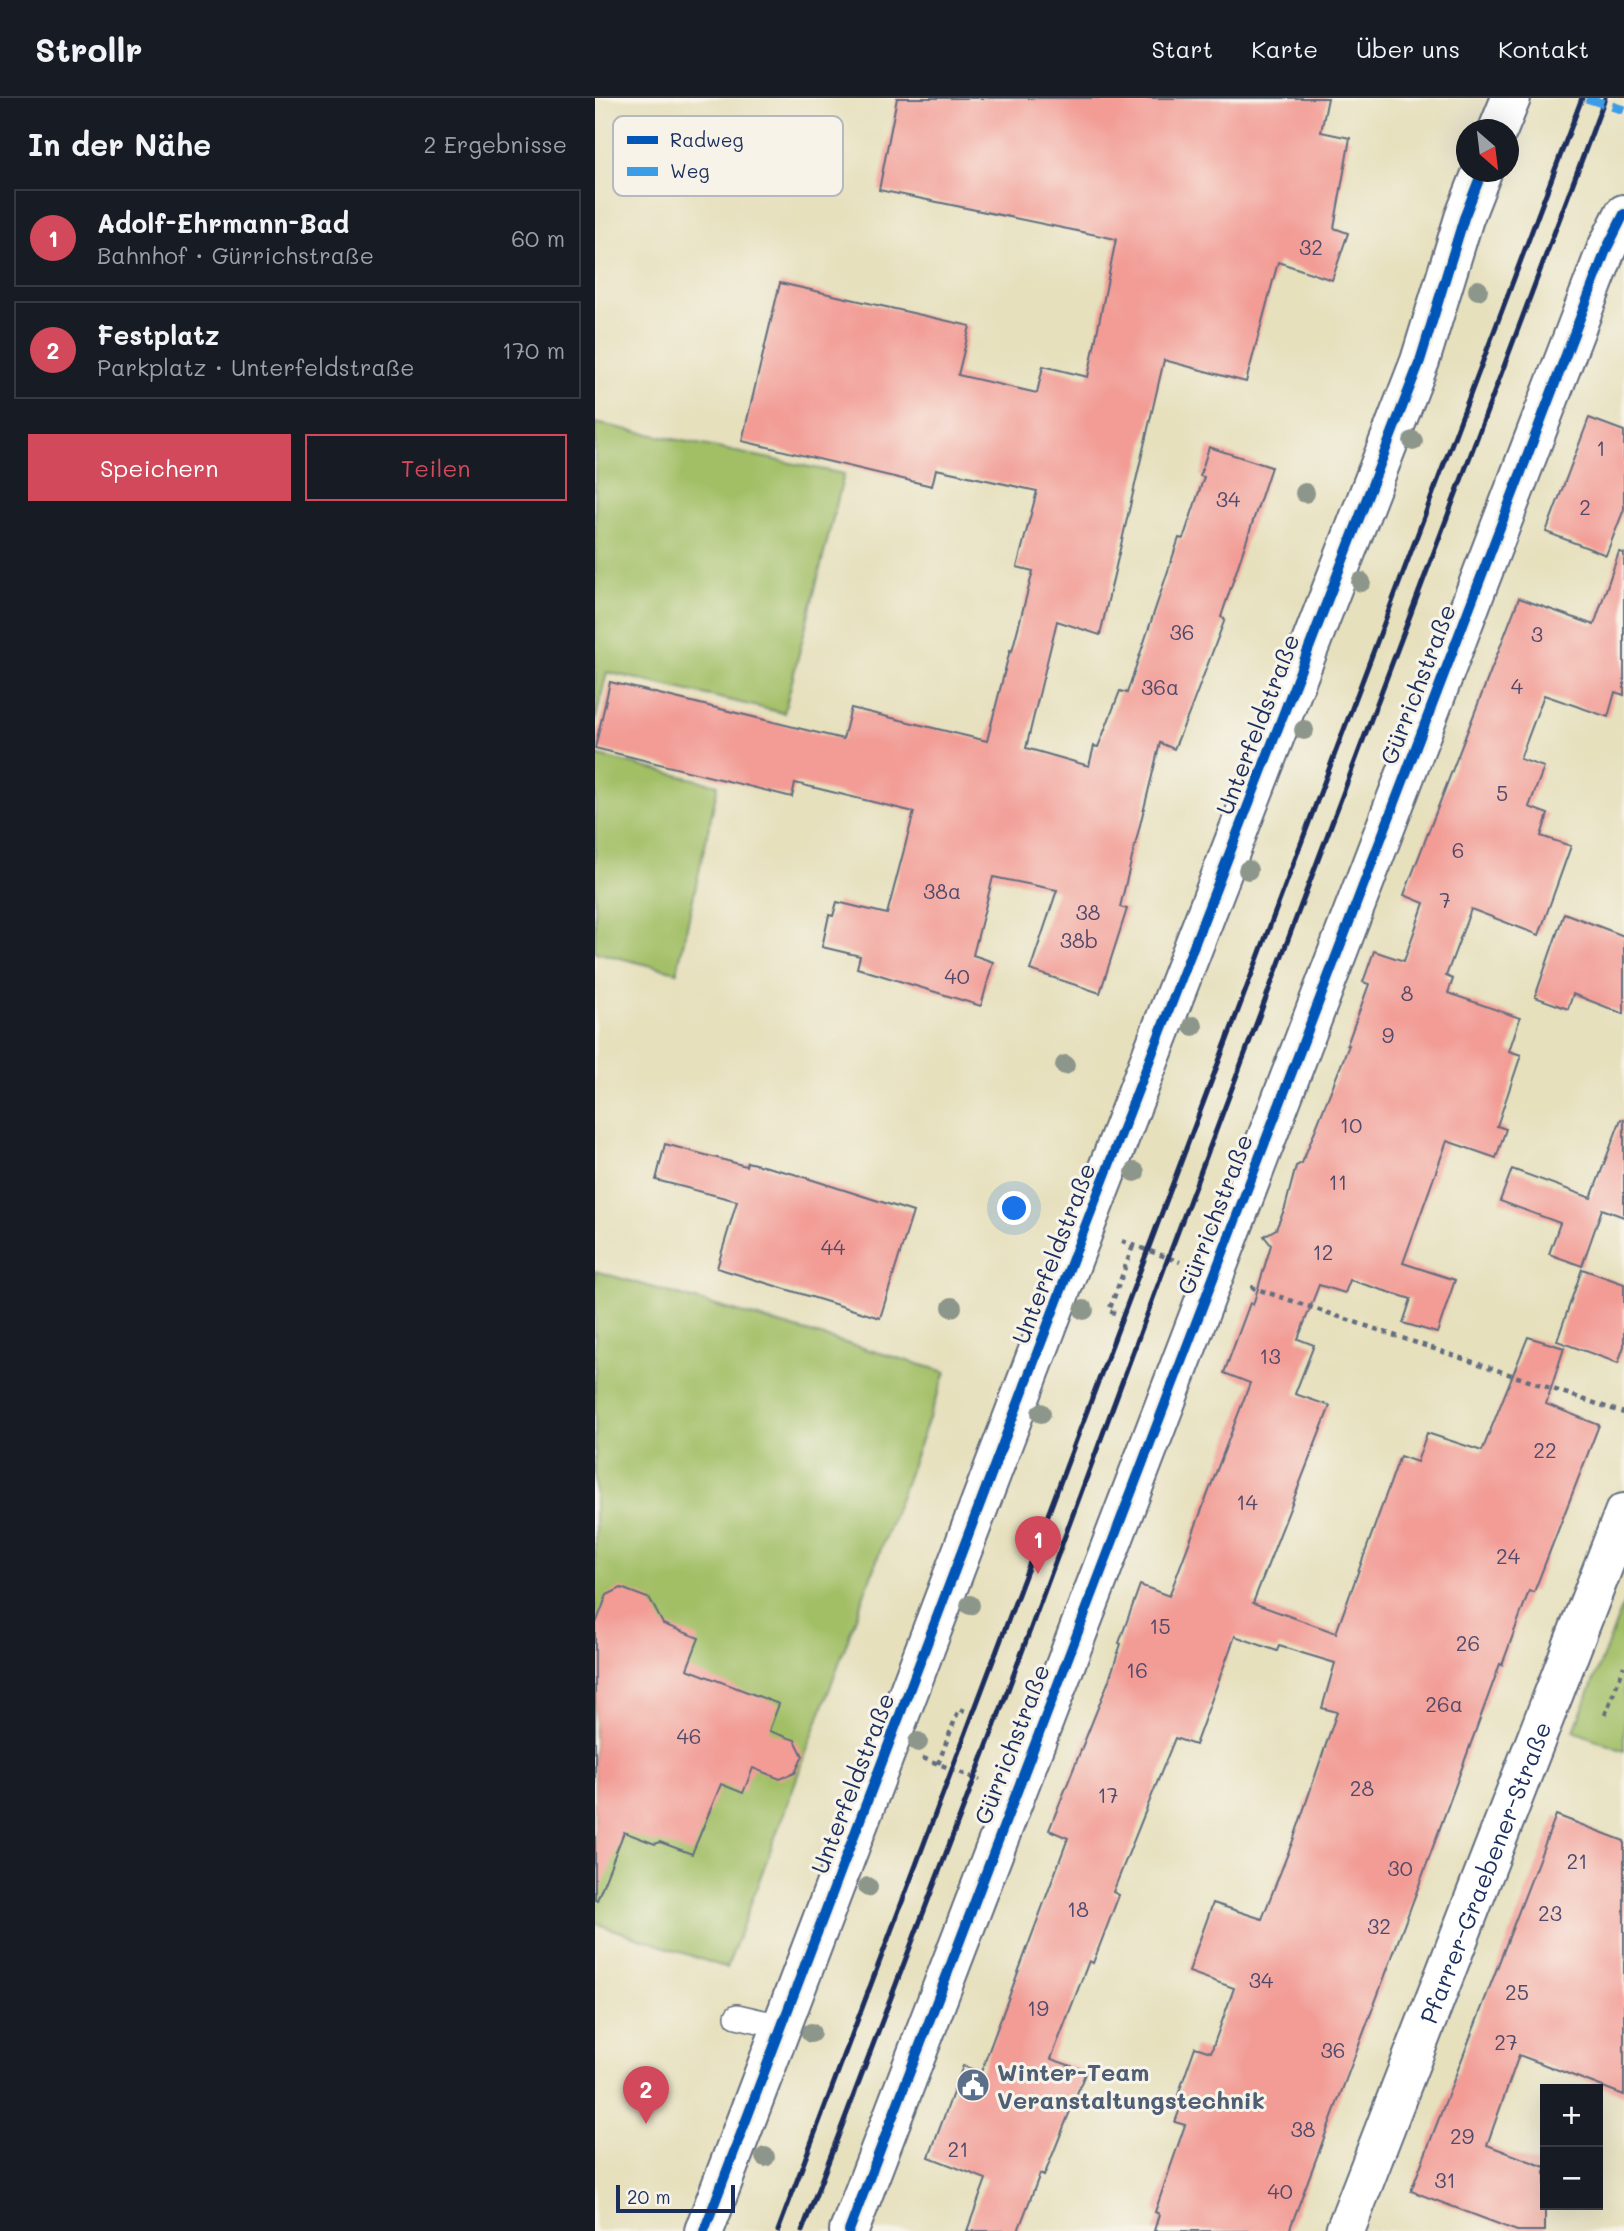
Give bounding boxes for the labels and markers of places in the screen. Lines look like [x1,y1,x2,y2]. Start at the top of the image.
pin: 1 [1015,1516,1061,1574]
place label: Winter-Team Veranstaltungstechnik [997,2056,1265,2115]
pin: 2 [623,2066,669,2124]
public building icon: Winter-Team Veranstaltungstechnik [954,2066,992,2104]

